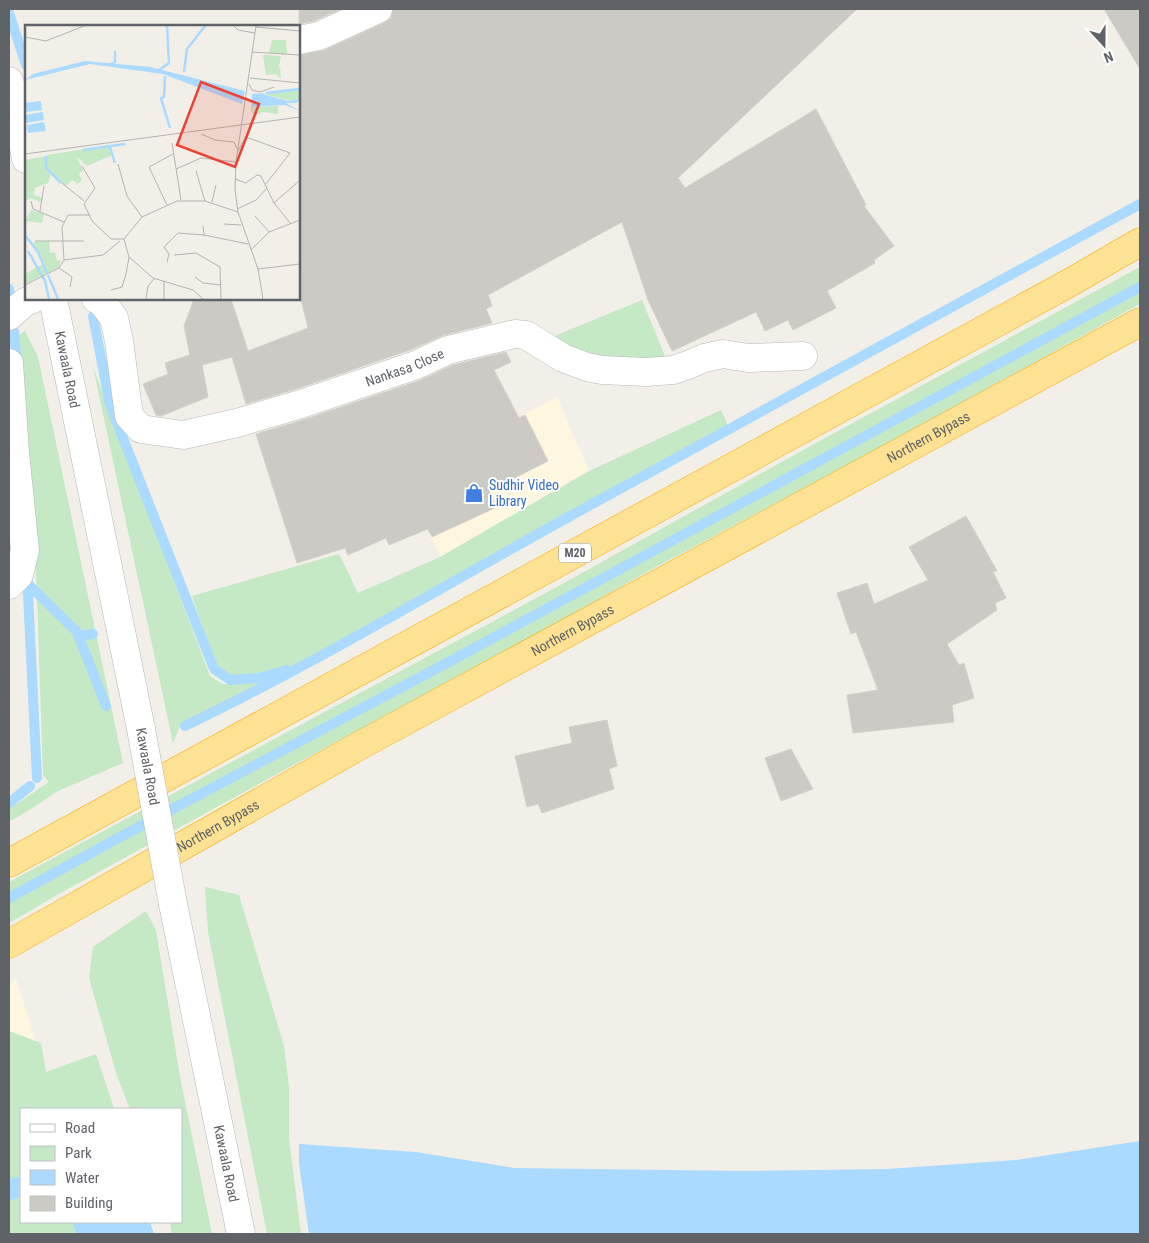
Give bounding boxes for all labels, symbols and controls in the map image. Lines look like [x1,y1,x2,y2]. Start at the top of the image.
north arrow [1079,20,1129,70]
inset map [25,25,300,300]
text: N [1102,48,1116,66]
street label: Kawaala Road [52,330,83,409]
street label: Nankasa Close [363,345,447,390]
street label: Northern Bypass [884,408,973,466]
place label: Sudhir Video Library [489,477,559,509]
shop icon: Sudhir Video Library [463,482,485,504]
road number: M20 [559,544,591,562]
street label: Northern Bypass [528,601,617,659]
street label: Kawaala Road [133,726,163,806]
street label: Northern Bypass [174,796,262,855]
legend [20,1108,182,1223]
text: Road [65,1119,95,1137]
street label: Kawaala Road [211,1124,242,1203]
text: Park [65,1144,92,1162]
text: Water [65,1169,100,1187]
text: Building [65,1194,113,1212]

